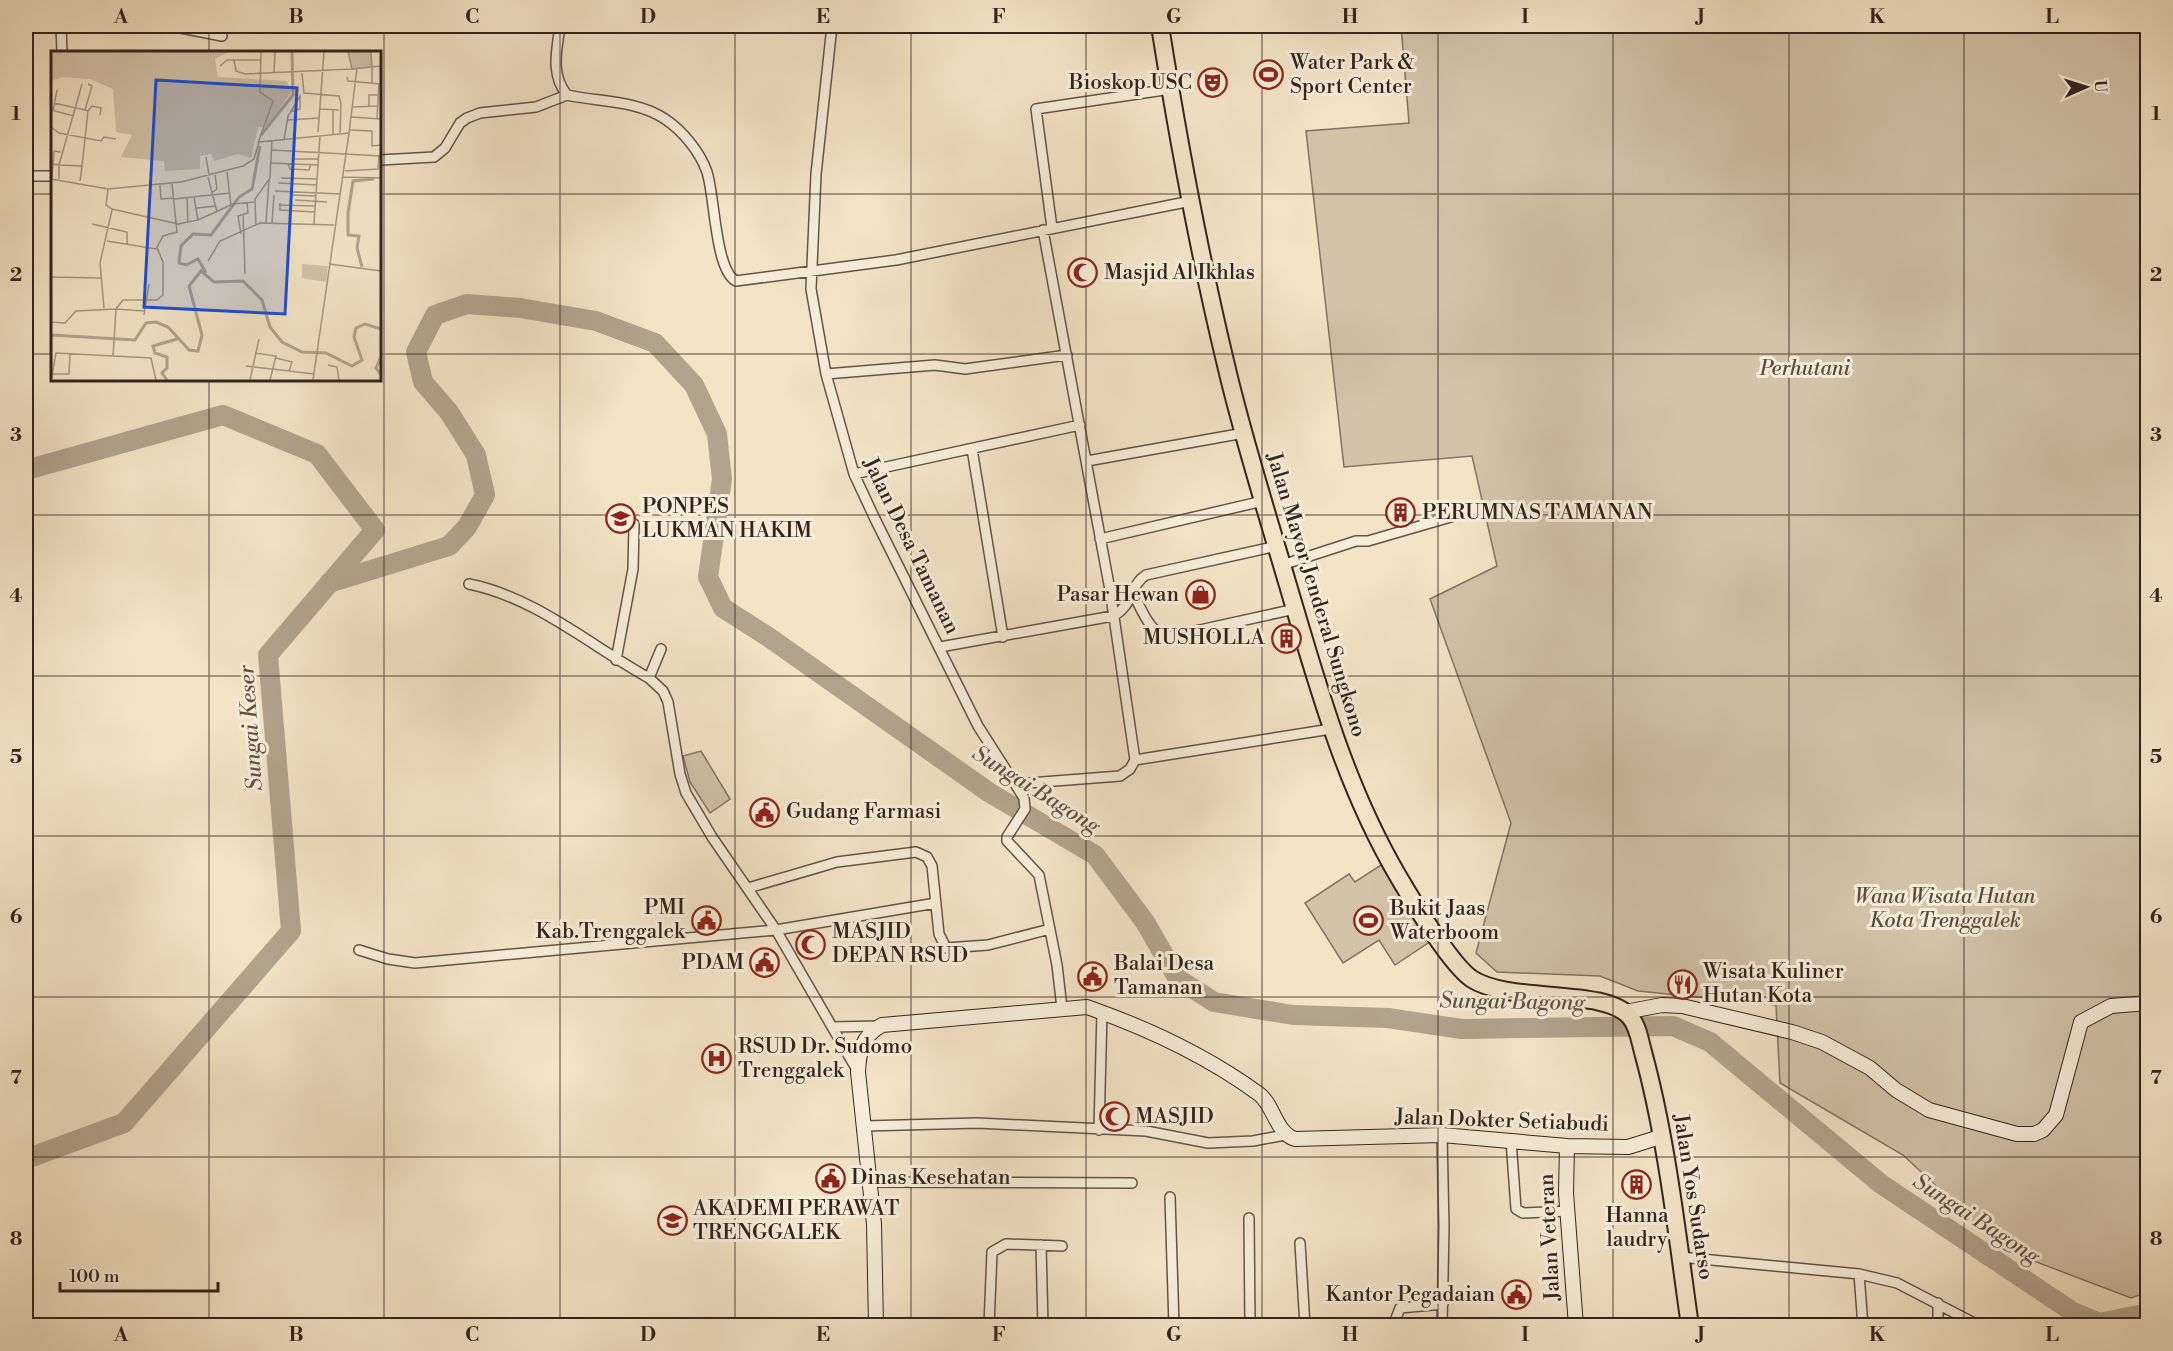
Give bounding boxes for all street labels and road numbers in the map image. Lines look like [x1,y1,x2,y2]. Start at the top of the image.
street label: Jalan Mayor Jenderal Sungkono [1260,449,1372,740]
street label: Jalan Desa Tamanan [857,453,965,639]
street label: Jalan Dokter Setiabudi [1394,1104,1609,1138]
street label: Jalan Yos Sudarso [1667,1111,1719,1282]
street label: Jalan Veteran [1534,1172,1566,1302]

